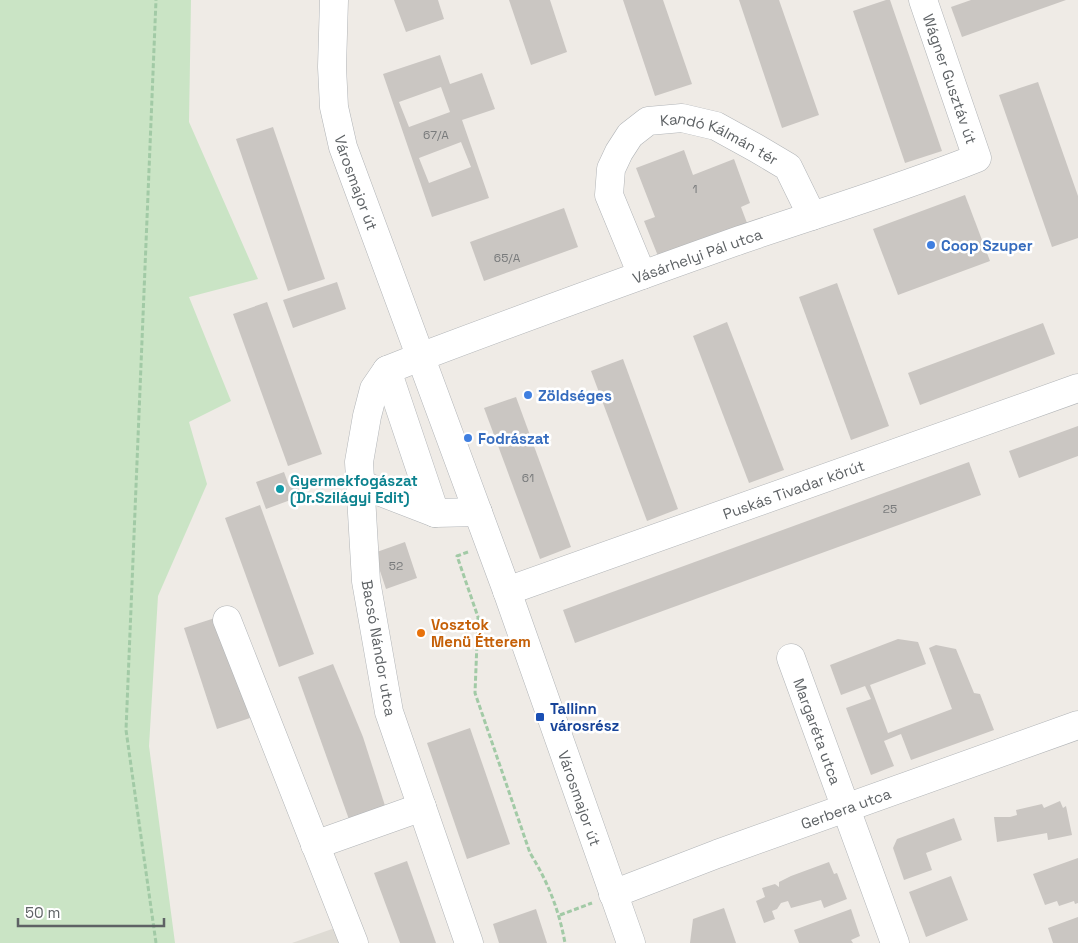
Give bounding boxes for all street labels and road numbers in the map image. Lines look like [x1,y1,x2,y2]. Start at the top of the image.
street label: Wágner Gusztáv út [919,11,981,147]
street label: Kandó Kálmán tér [659,108,782,169]
street label: Városmajor út [331,133,382,233]
street label: Vásárhelyi Pál utca [630,224,765,287]
street label: Puskás Tivadar körút [720,455,867,523]
street label: Bacsó Nándor utca [358,578,400,718]
street label: Margaréta utca [790,675,846,788]
street label: Városmajor út [554,748,606,849]
street label: Gerbera utca [798,783,894,833]

